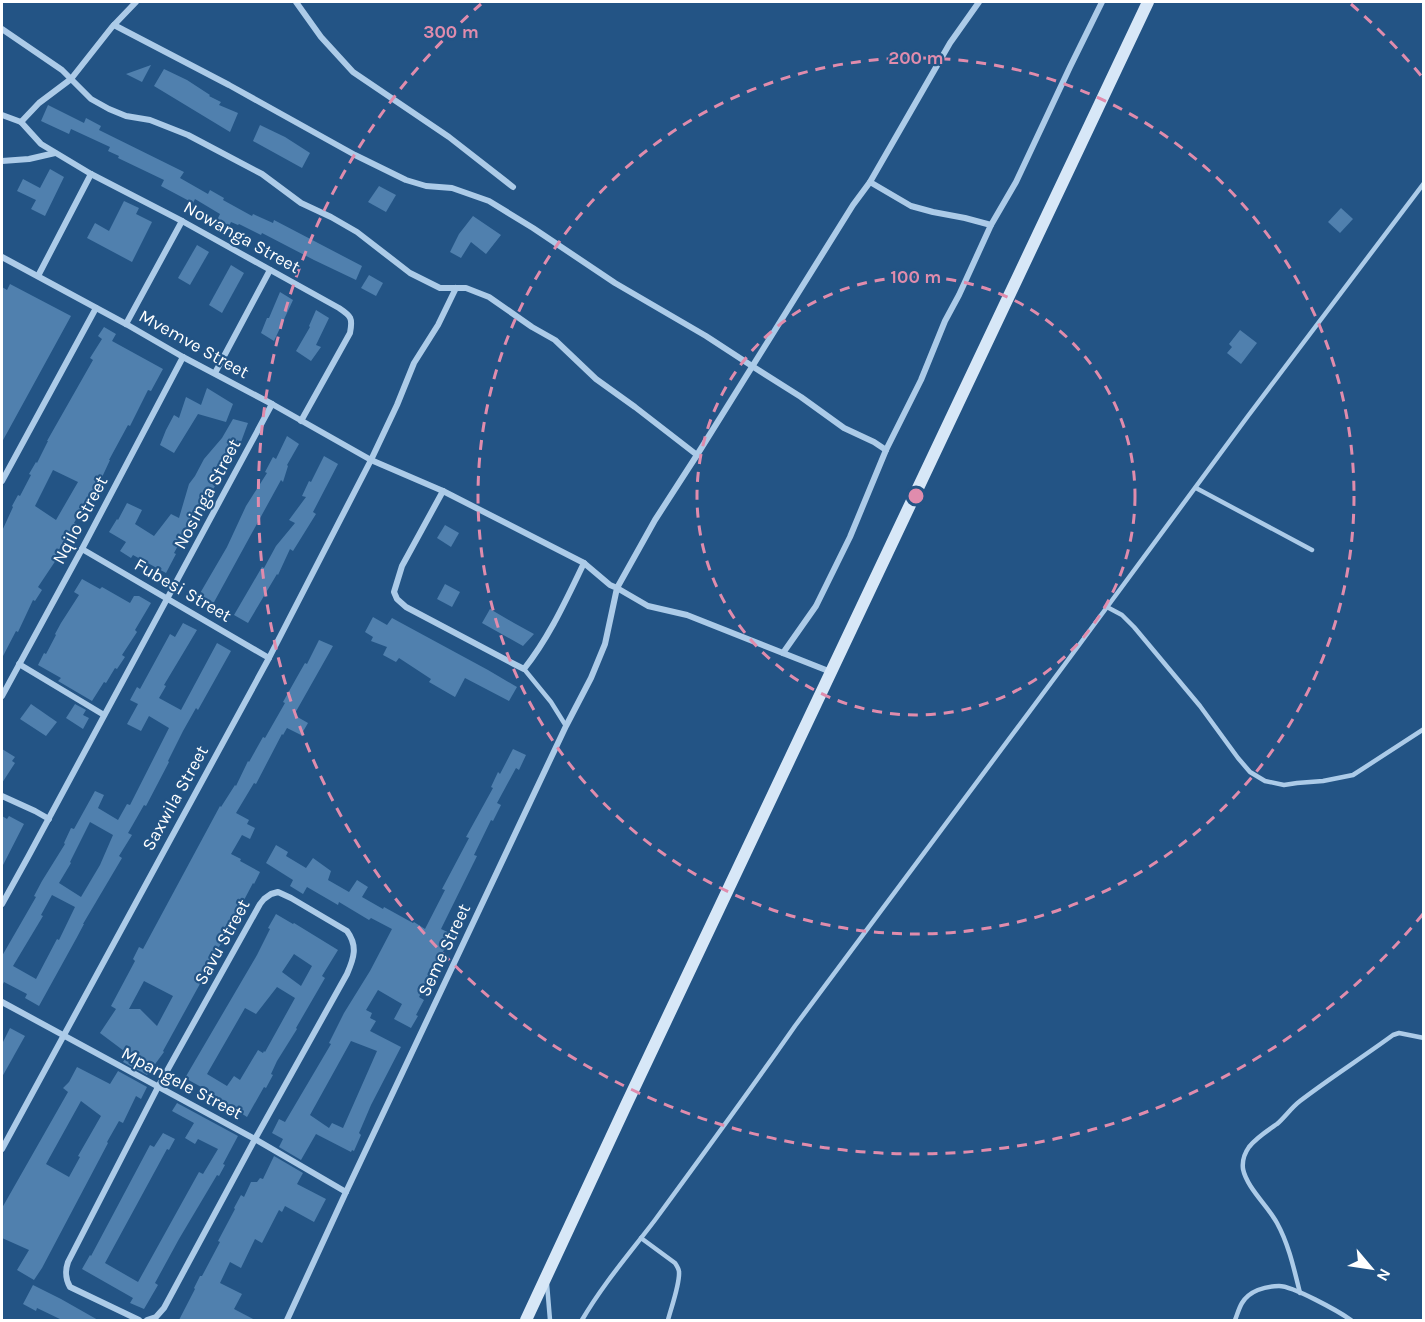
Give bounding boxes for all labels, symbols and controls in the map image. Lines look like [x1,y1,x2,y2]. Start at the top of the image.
text: 300 m [423,21,479,43]
text: 200 m [888,47,944,69]
street label: Nowanga Street [180,196,304,278]
text: 100 m [891,266,941,288]
street label: Mvemve Street [135,305,253,383]
street label: Nosinga Street [169,435,245,553]
street label: Nqilo Street [48,472,113,568]
centre of rings [906,486,926,506]
street label: Fubesi Street [131,553,236,627]
street label: Saxwila Street [137,741,213,855]
street label: Savu Street [189,895,255,989]
street label: Seme Street [413,900,475,1000]
street label: Mpangele Street [118,1042,246,1124]
north arrow [1341,1238,1401,1298]
text: N [1373,1265,1395,1285]

